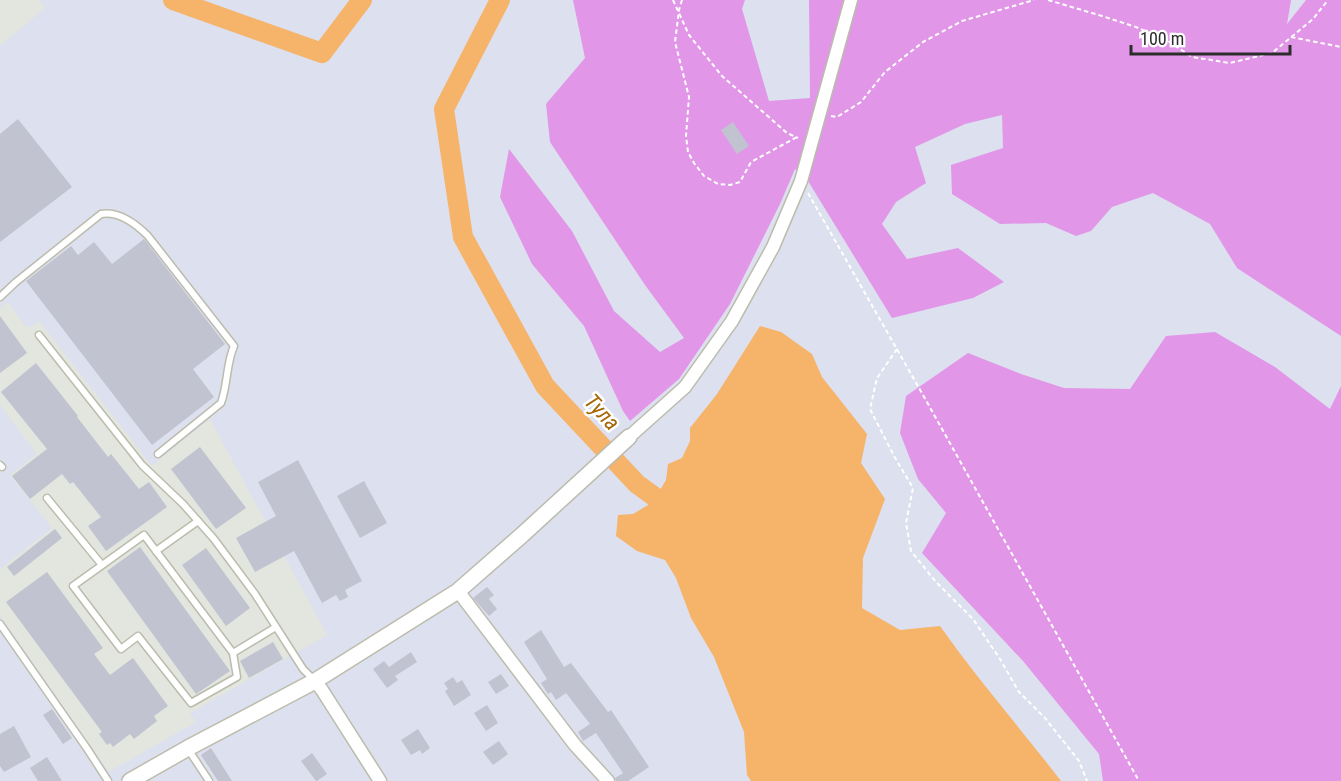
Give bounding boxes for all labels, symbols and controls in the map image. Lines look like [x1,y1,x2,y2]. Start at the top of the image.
scale bar [1131,18,1290,56]
text: 100 m [1140,28,1184,49]
water label: Тула [579,389,625,435]

